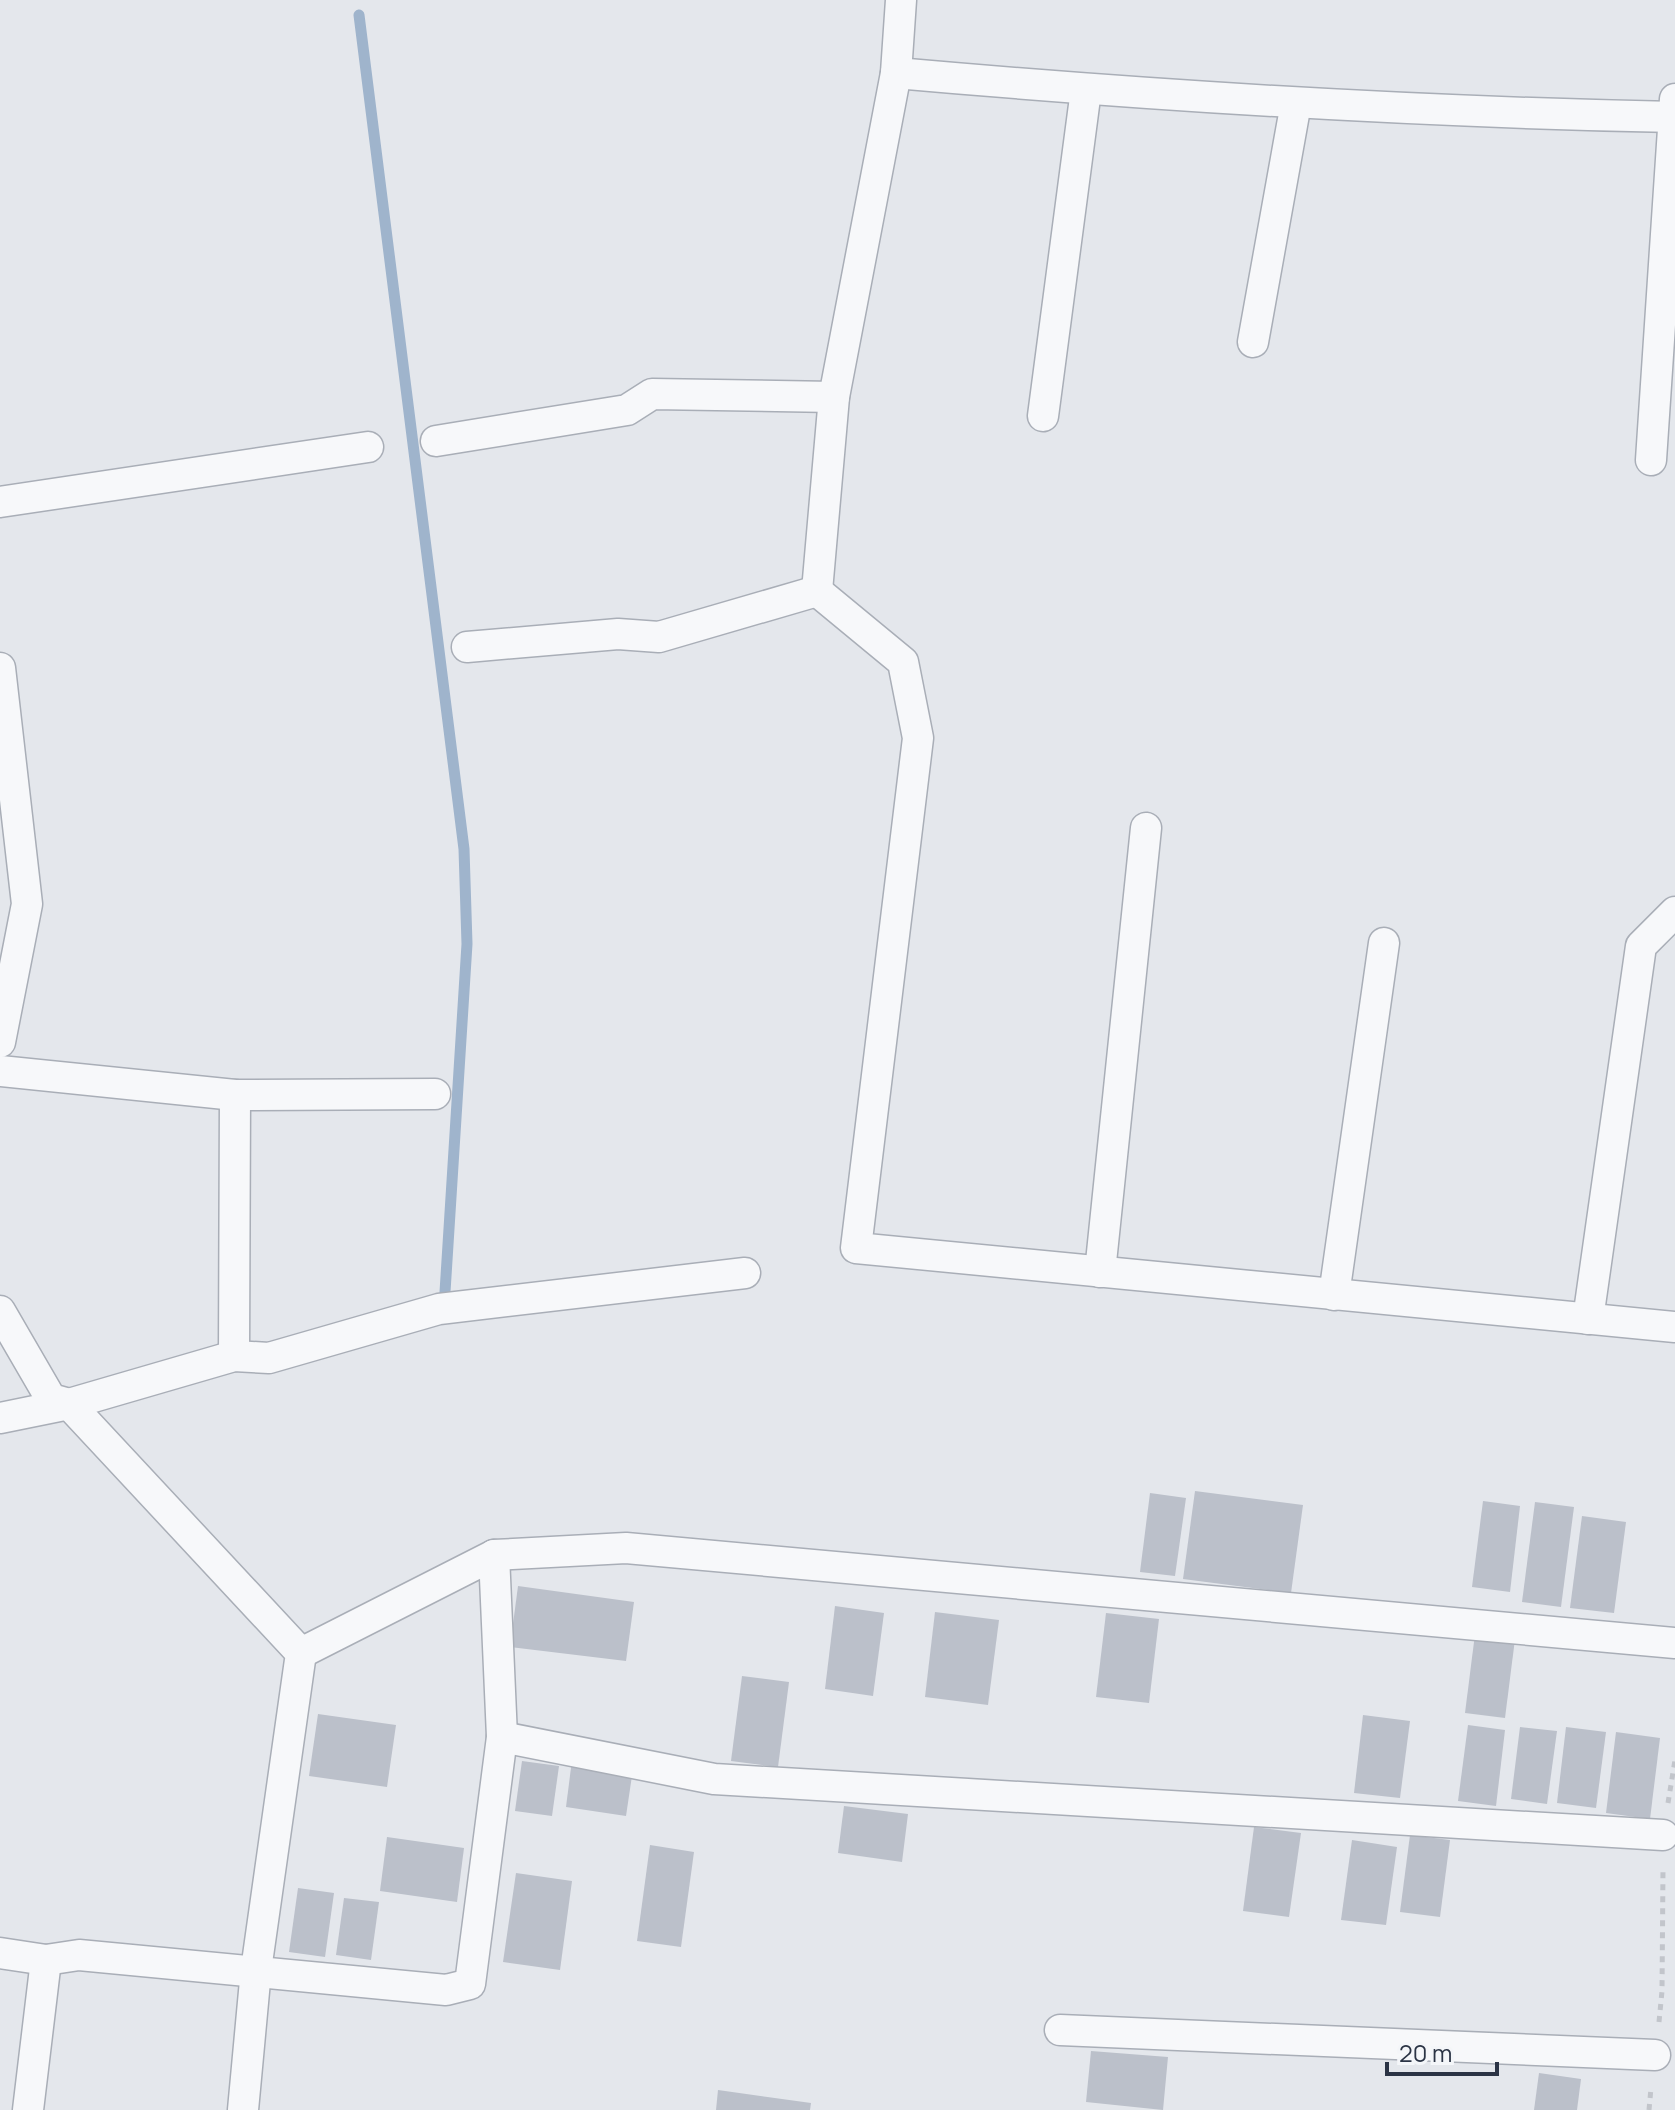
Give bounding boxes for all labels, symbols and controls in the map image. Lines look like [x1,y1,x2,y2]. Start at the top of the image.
scale bar [1387,2026,1497,2076]
text: 20 m [1399,2036,1452,2069]

